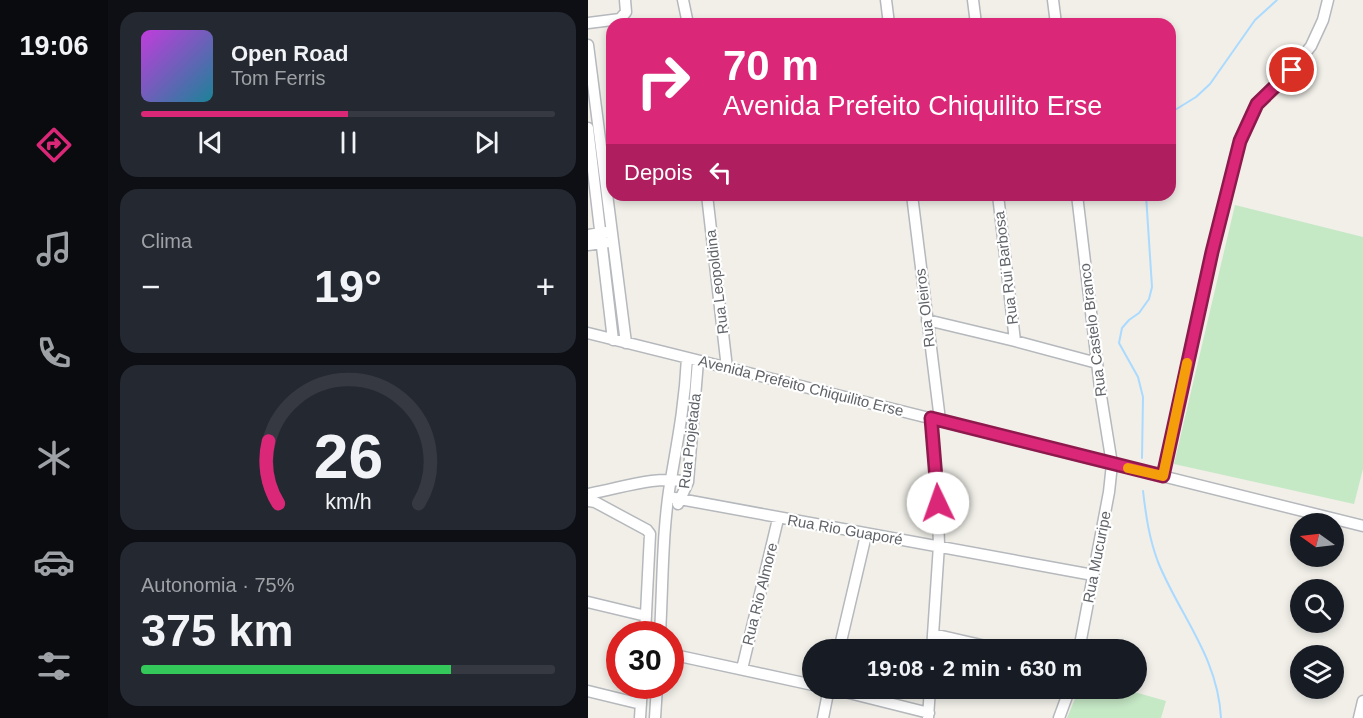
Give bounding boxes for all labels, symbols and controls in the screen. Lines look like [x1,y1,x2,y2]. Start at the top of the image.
text: 19:06 [19,31,89,61]
text: Open Road [231,41,348,66]
icon: right [624,42,702,120]
text: 70 m [723,42,819,89]
pin [1266,44,1317,95]
icon: arrive [1275,53,1308,86]
text: Tom Ferris [231,67,325,89]
text: Avenida Prefeito Chiquilito Erse [723,91,1102,121]
icon: directions [33,124,75,166]
icon: previous [194,126,227,159]
icon: pause [332,126,365,159]
icon: next [470,126,503,159]
icon: left [704,156,737,189]
text: Depois [624,160,692,185]
street label: Rua Rui Barbosa [990,210,1021,326]
icon: music [33,228,75,270]
street label: Rua Leopoldina [702,228,731,335]
text: Clima [141,230,192,252]
text: 19° [314,261,382,312]
street label: Rua Castelo Branco [1076,262,1109,398]
text: − [141,268,160,305]
text: + [536,268,555,305]
street label: Rua Oleiros [911,268,938,348]
icon: phone [33,332,75,374]
street label: Avenida Prefeito Chiquilito Erse [697,352,905,419]
street label: Rua Projetada [675,392,704,490]
text: 26 [313,422,383,491]
icon: climate [33,437,75,479]
position arrow [906,471,970,535]
text: km/h [325,491,371,515]
street label: Rua Mucuripe [1079,509,1114,604]
street label: Rua Rio Guaporé [786,511,904,548]
north arrow [1290,513,1344,567]
map controls [1290,513,1344,699]
icon: car [33,541,75,583]
street label: Rua Rio Almore [739,541,780,647]
text: Autonomia · 75% [141,574,294,596]
button: search [1290,579,1344,633]
text: 375 km [141,605,294,656]
speed limit sign: 30 [606,621,684,699]
icon: filters [33,645,75,687]
button: layers [1290,645,1344,699]
text: 19:08 · 2 min · 630 m [867,656,1082,681]

